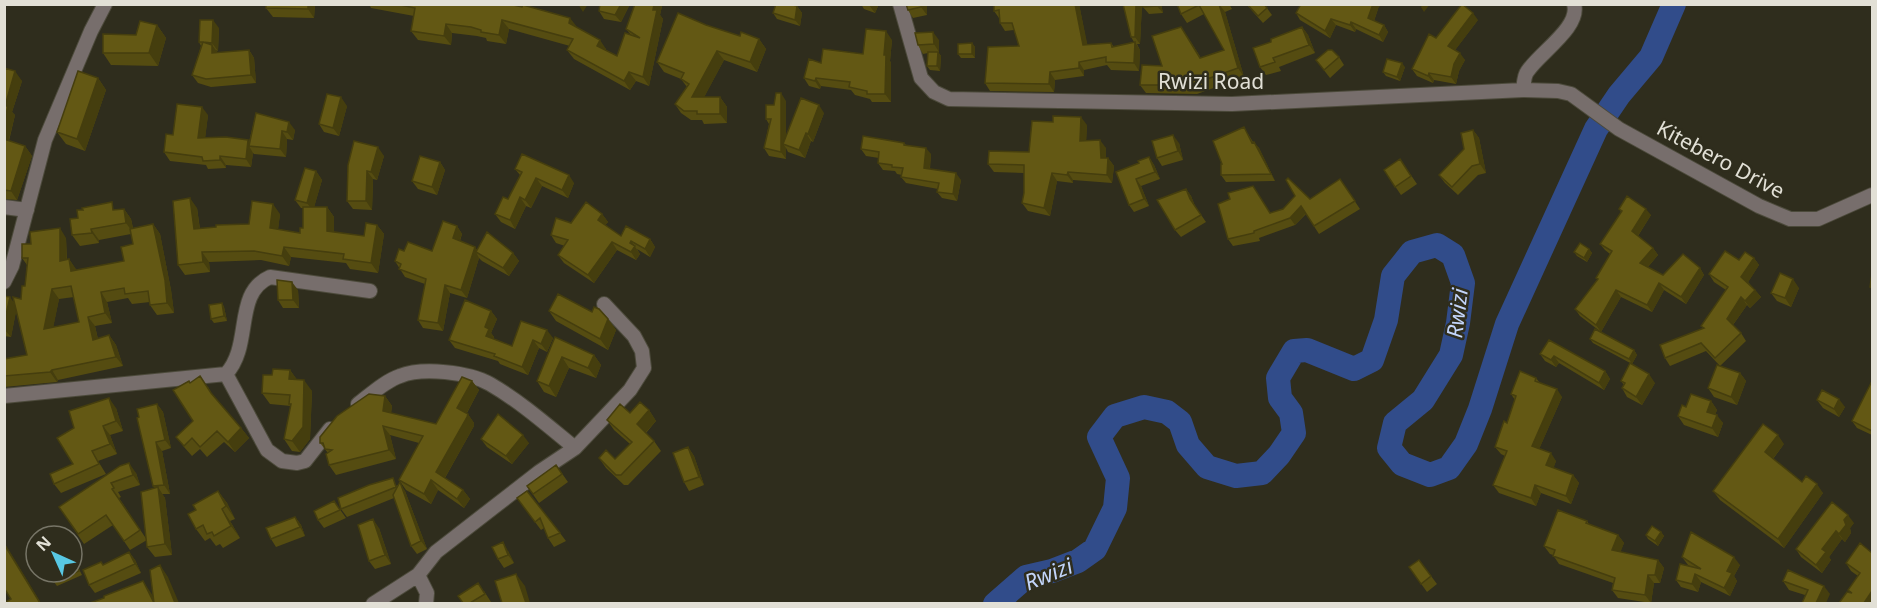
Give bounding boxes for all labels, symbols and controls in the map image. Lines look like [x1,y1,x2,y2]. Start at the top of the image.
street label: Rwizi Road [1158,67,1264,95]
street label: Kitebero Drive [1652,114,1790,204]
water label: Rwizi [1438,286,1474,339]
north arrow [24,524,84,584]
text: N [31,531,56,556]
water label: Rwizi [1019,550,1077,596]

